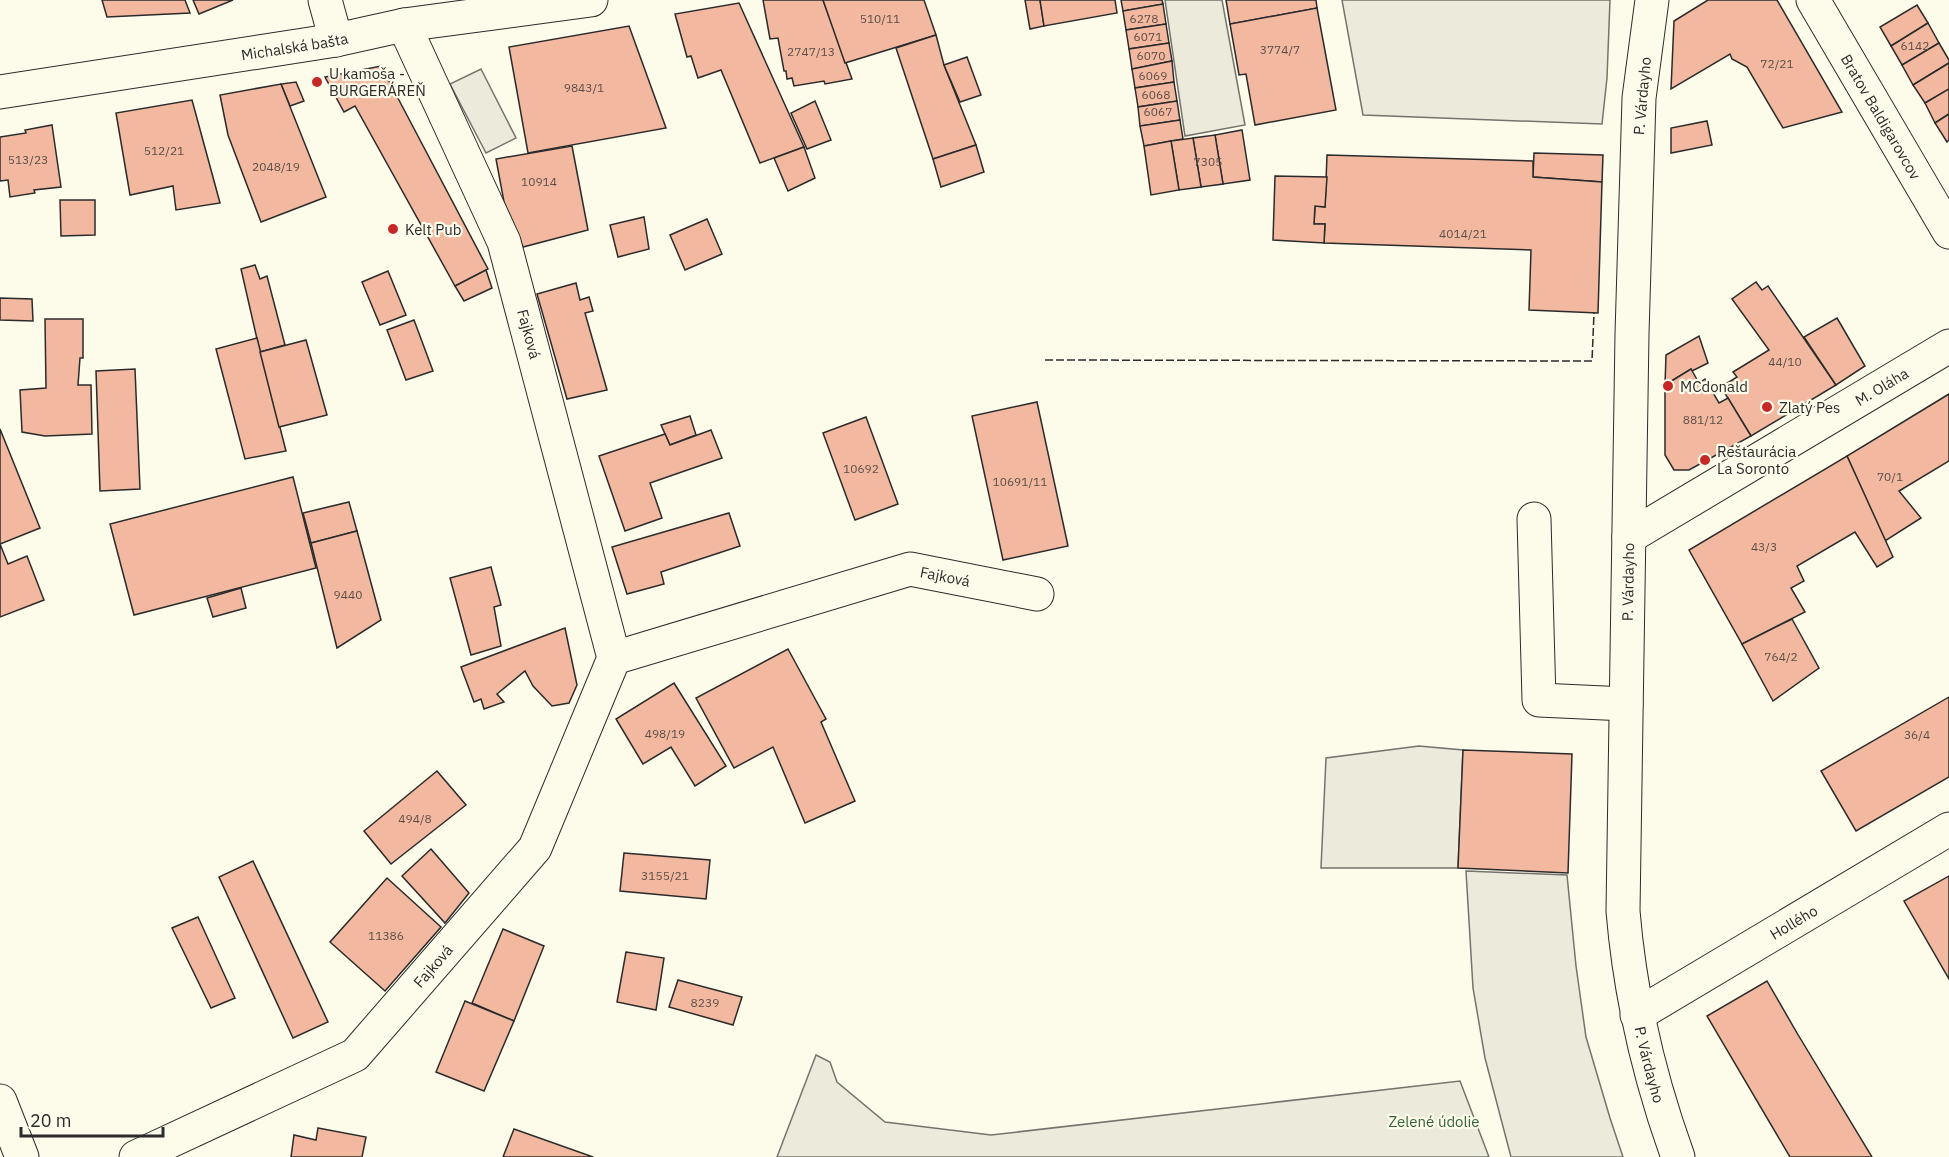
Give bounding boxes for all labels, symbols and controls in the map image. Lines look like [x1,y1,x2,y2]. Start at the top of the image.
house number: 510/11 [860,11,900,26]
house number: 6278 [1130,11,1158,26]
street label: Michalská bašta [240,28,350,64]
house number: 6071 [1134,29,1162,44]
house number: 6142 [1901,38,1929,53]
house number: 3774/7 [1260,42,1300,57]
house number: 2747/13 [787,44,835,59]
house number: 6070 [1137,48,1165,63]
street label: Bratov Baldigarovcov [1837,50,1926,183]
street label: P. Várdayho [1629,56,1655,136]
house number: 72/21 [1760,56,1794,71]
place label: U kamoša - BURGERÁREŇ [329,64,426,100]
house number: 6069 [1139,68,1167,83]
marker: U kamoša - BURGERÁREŇ [310,75,324,89]
house number: 9843/1 [564,80,604,95]
house number: 6068 [1142,87,1170,102]
house number: 6067 [1144,104,1172,119]
house number: 512/21 [144,143,184,158]
house number: 513/23 [8,152,48,167]
house number: 7305 [1194,154,1222,169]
house number: 2048/19 [252,159,300,174]
house number: 10914 [521,174,557,189]
place label: Kelt Pub [405,220,462,239]
marker: Kelt Pub [386,222,400,236]
house number: 4014/21 [1439,226,1487,241]
street label: Fajková [513,307,545,361]
house number: 44/10 [1768,354,1802,369]
street label: M. Oláha [1851,363,1912,410]
place label: MCdonald [1680,377,1748,396]
marker: MCdonald [1661,379,1675,393]
place label: Zlatý Pes [1779,398,1840,417]
marker: Zlatý Pes [1760,400,1774,414]
house number: 881/12 [1683,412,1723,427]
place label: Reštaurácia La Soronto [1717,442,1796,478]
marker: Reštaurácia La Soronto [1698,453,1712,467]
house number: 10692 [843,461,879,476]
house number: 70/1 [1877,469,1903,484]
house number: 10691/11 [993,474,1048,489]
house number: 43/3 [1751,539,1777,554]
street label: P. Várdayho [1618,543,1638,621]
street label: Fajková [918,562,972,590]
house number: 9440 [334,587,362,602]
house number: 764/2 [1764,649,1798,664]
house number: 498/19 [645,726,685,741]
house number: 36/4 [1904,727,1930,742]
house number: 494/8 [398,811,432,826]
house number: 3155/21 [641,868,689,883]
street label: Hollého [1766,900,1821,943]
house number: 11386 [368,928,404,943]
street label: Fajková [409,940,457,991]
house number: 8239 [691,995,719,1010]
street label: P. Várdayho [1631,1024,1669,1105]
scale bar [21,1100,164,1138]
text: 20 m [30,1109,72,1132]
park label: Zelené údolie [1388,1112,1480,1131]

